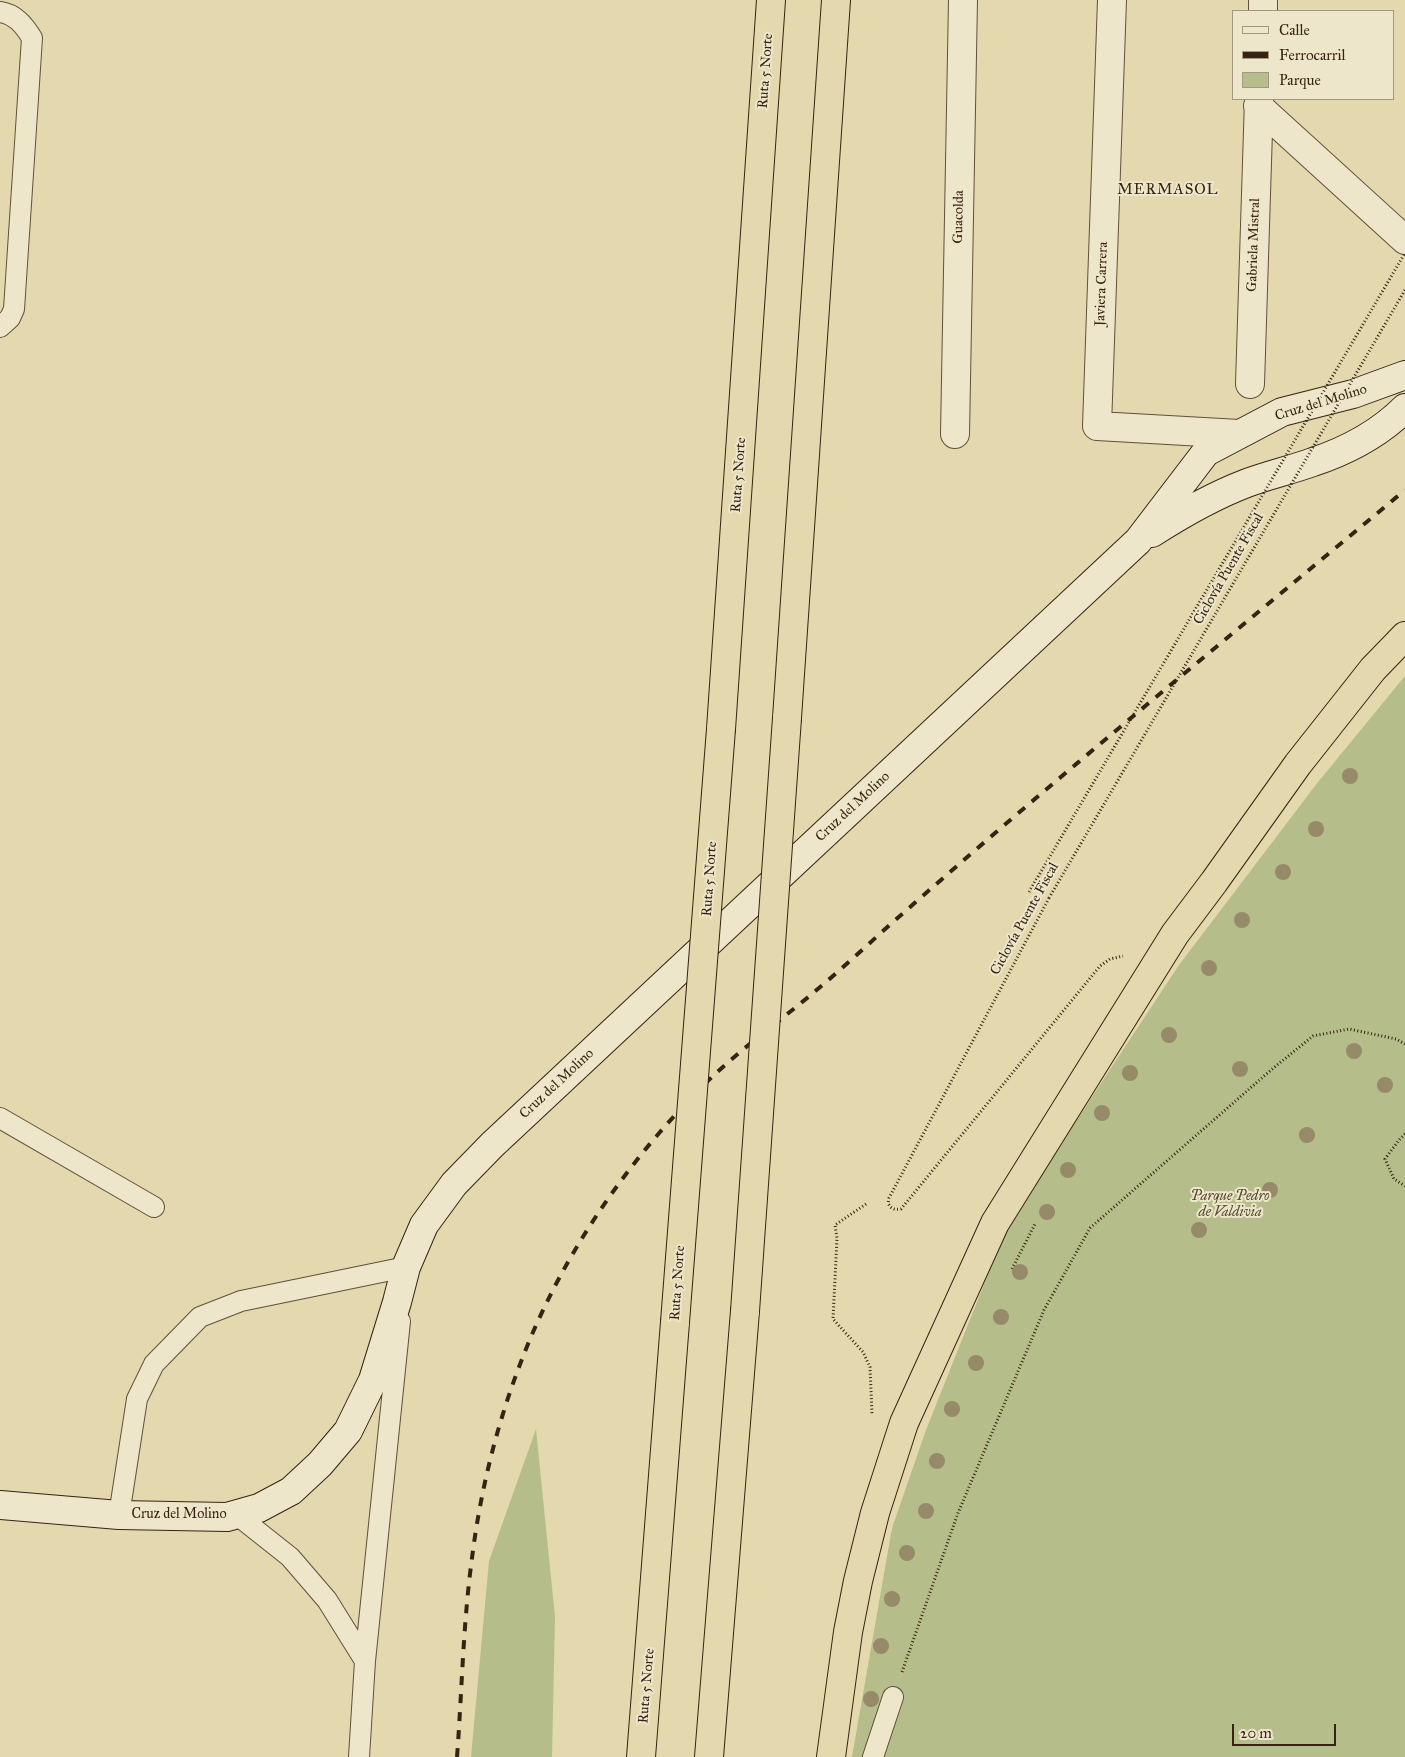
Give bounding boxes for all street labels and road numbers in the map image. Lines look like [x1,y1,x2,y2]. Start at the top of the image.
street label: Ruta 5 Norte [755,33,777,109]
street label: Guacolda [950,190,968,244]
street label: Gabriela Mistral [1244,198,1264,292]
street label: Javiera Carrera [1092,241,1112,327]
street label: Cruz del Molino [1273,381,1369,425]
street label: Ruta 5 Norte [728,437,750,513]
street label: Ciclovía Puente Fiscal [1190,510,1268,628]
street label: Cruz del Molino [812,768,894,846]
street label: Ruta 5 Norte [699,841,721,917]
street label: Ciclovía Puente Fiscal [987,860,1063,978]
street label: Cruz del Molino [516,1045,598,1123]
street label: Ruta 5 Norte [667,1245,689,1321]
street label: Cruz del Molino [131,1507,227,1523]
street label: Ruta 5 Norte [635,1648,659,1724]

